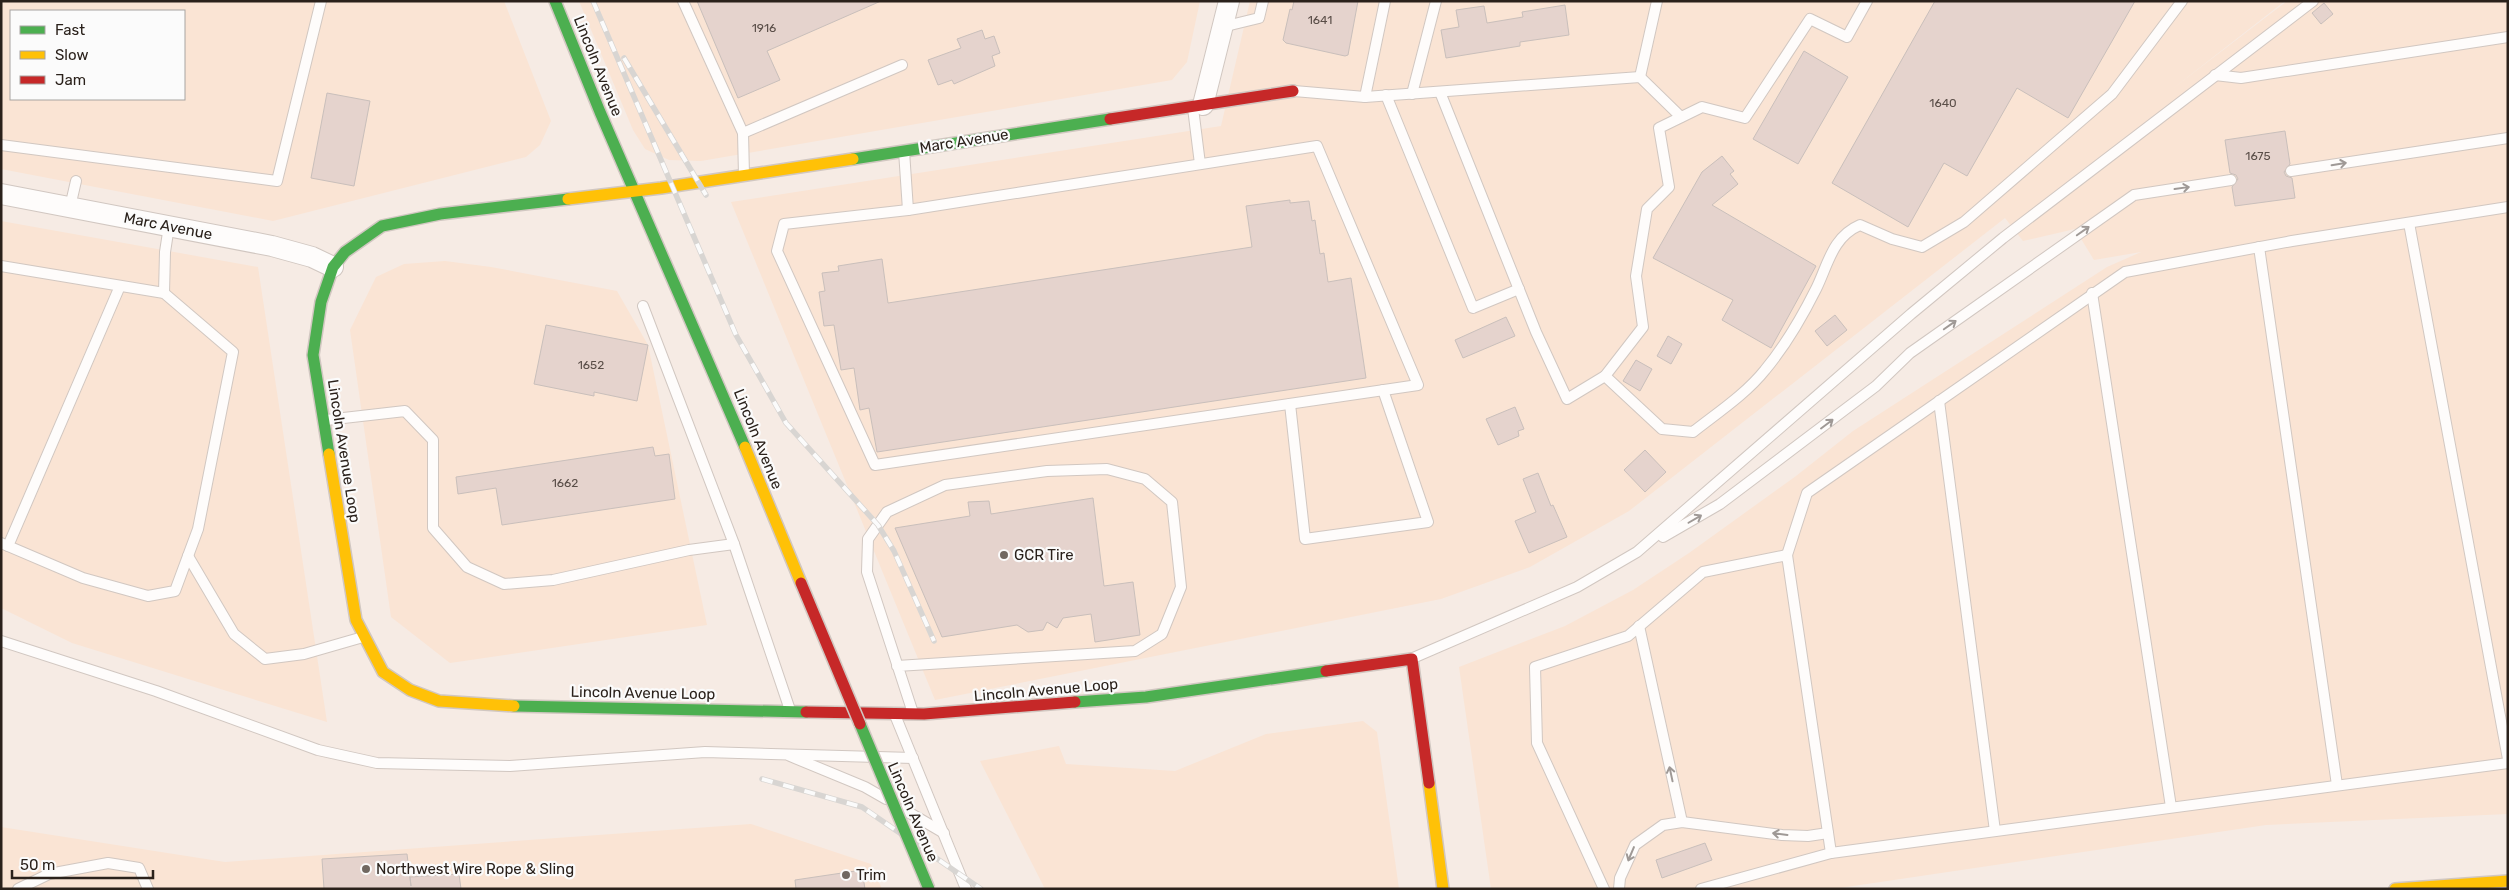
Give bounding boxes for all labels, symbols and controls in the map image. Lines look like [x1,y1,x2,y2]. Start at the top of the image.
legend [10,10,185,100]
street label: Lincoln Avenue [570,13,626,119]
house number: 1641 [1308,13,1332,27]
text: Fast [55,21,85,39]
house number: 1916 [752,21,776,35]
text: Slow [55,46,88,64]
text: Jam [55,71,86,89]
house number: 1640 [1929,96,1957,110]
street label: Marc Avenue [918,125,1010,157]
house number: 1675 [2245,149,2271,163]
one-way arrow [2331,159,2347,169]
one-way arrow [2174,182,2190,192]
street label: Marc Avenue [122,209,214,243]
one-way arrow [2076,226,2090,236]
one-way arrow [1943,320,1957,330]
house number: 1652 [578,358,604,372]
street label: Lincoln Avenue Loop [324,378,364,524]
street label: Lincoln Avenue [730,386,786,492]
one-way arrow [1820,419,1834,429]
house number: 1662 [552,476,578,490]
one-way arrow [1687,513,1701,523]
place label: GCR Tire [1014,546,1074,564]
marker: GCR Tire [998,549,1010,561]
street label: Lincoln Avenue Loop [973,675,1119,705]
street label: Lincoln Avenue Loop [570,683,716,703]
street label: Lincoln Avenue [884,759,942,865]
one-way arrow [1666,767,1675,783]
one-way arrow [1772,829,1788,839]
one-way arrow [1625,846,1635,861]
scale bar [12,848,154,880]
text: 50 m [20,856,55,874]
place label: Northwest Wire Rope & Sling [376,860,574,878]
marker: Northwest Wire Rope & Sling [360,863,372,875]
place label: Trim [856,866,886,884]
marker: Trim [840,869,852,881]

